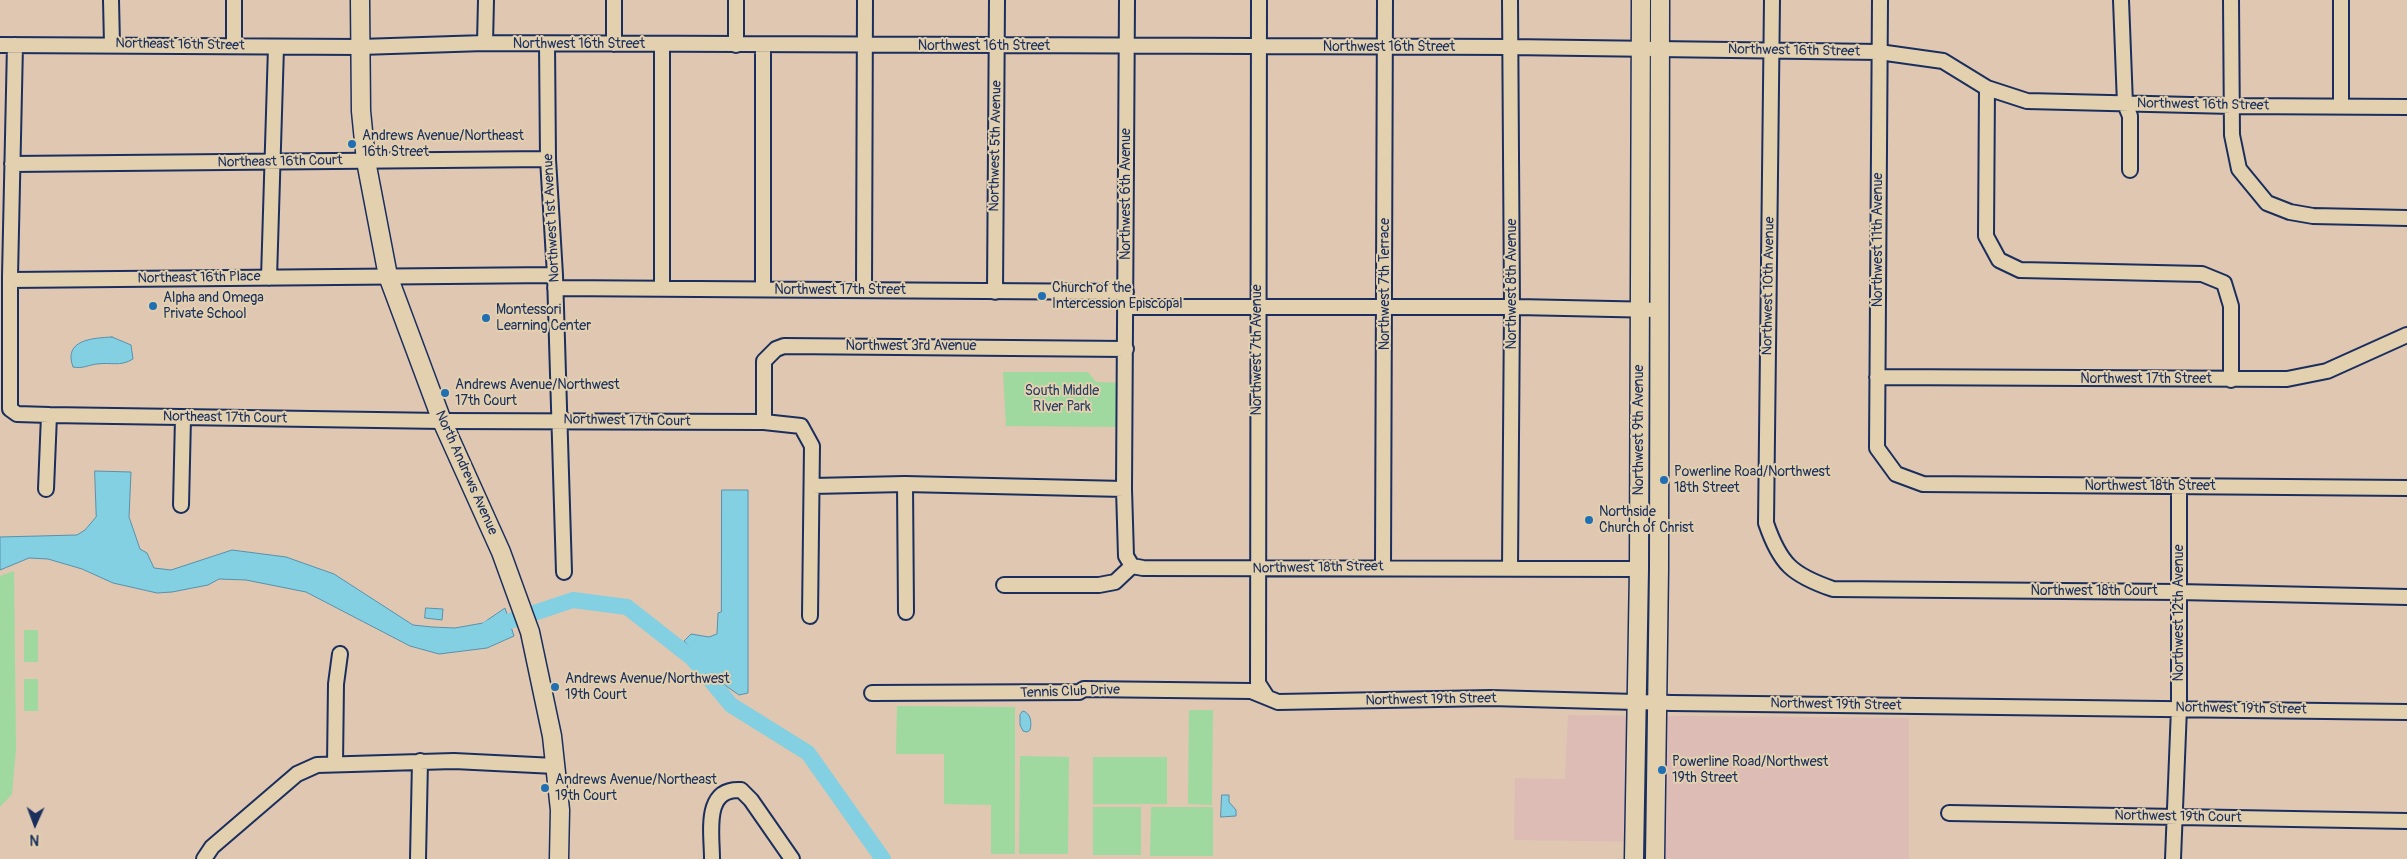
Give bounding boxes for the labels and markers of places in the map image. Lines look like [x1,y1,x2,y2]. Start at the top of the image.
place label: Andrews Avenue/Northeast 16th Street [362,128,524,160]
marker: Andrews Avenue/Northeast 16th Street [346,138,358,150]
place label: Church of the Intercession Episcopal [1052,280,1182,312]
place label: Alpha and Omega Private School [163,290,264,322]
marker: Church of the Intercession Episcopal [1036,290,1048,302]
marker: Alpha and Omega Private School [147,300,159,312]
place label: Montessori Learning Center [496,302,591,334]
marker: Montessori Learning Center [480,312,492,324]
place label: Andrews Avenue/Northwest 17th Court [455,377,620,410]
marker: Andrews Avenue/Northwest 17th Court [439,387,451,399]
place label: Powerline Road/Northwest 18th Street [1674,464,1830,497]
marker: Powerline Road/Northwest 18th Street [1658,474,1670,486]
place label: Northside Church of Christ [1599,504,1694,536]
marker: Northside Church of Christ [1583,514,1595,526]
place label: Andrews Avenue/Northwest 19th Court [565,671,730,704]
marker: Andrews Avenue/Northwest 19th Court [549,681,561,693]
place label: Powerline Road/Northwest 19th Street [1672,754,1828,786]
marker: Powerline Road/Northwest 19th Street [1656,764,1668,776]
place label: Andrews Avenue/Northeast 19th Court [555,772,717,804]
marker: Andrews Avenue/Northeast 19th Court [539,782,551,794]

